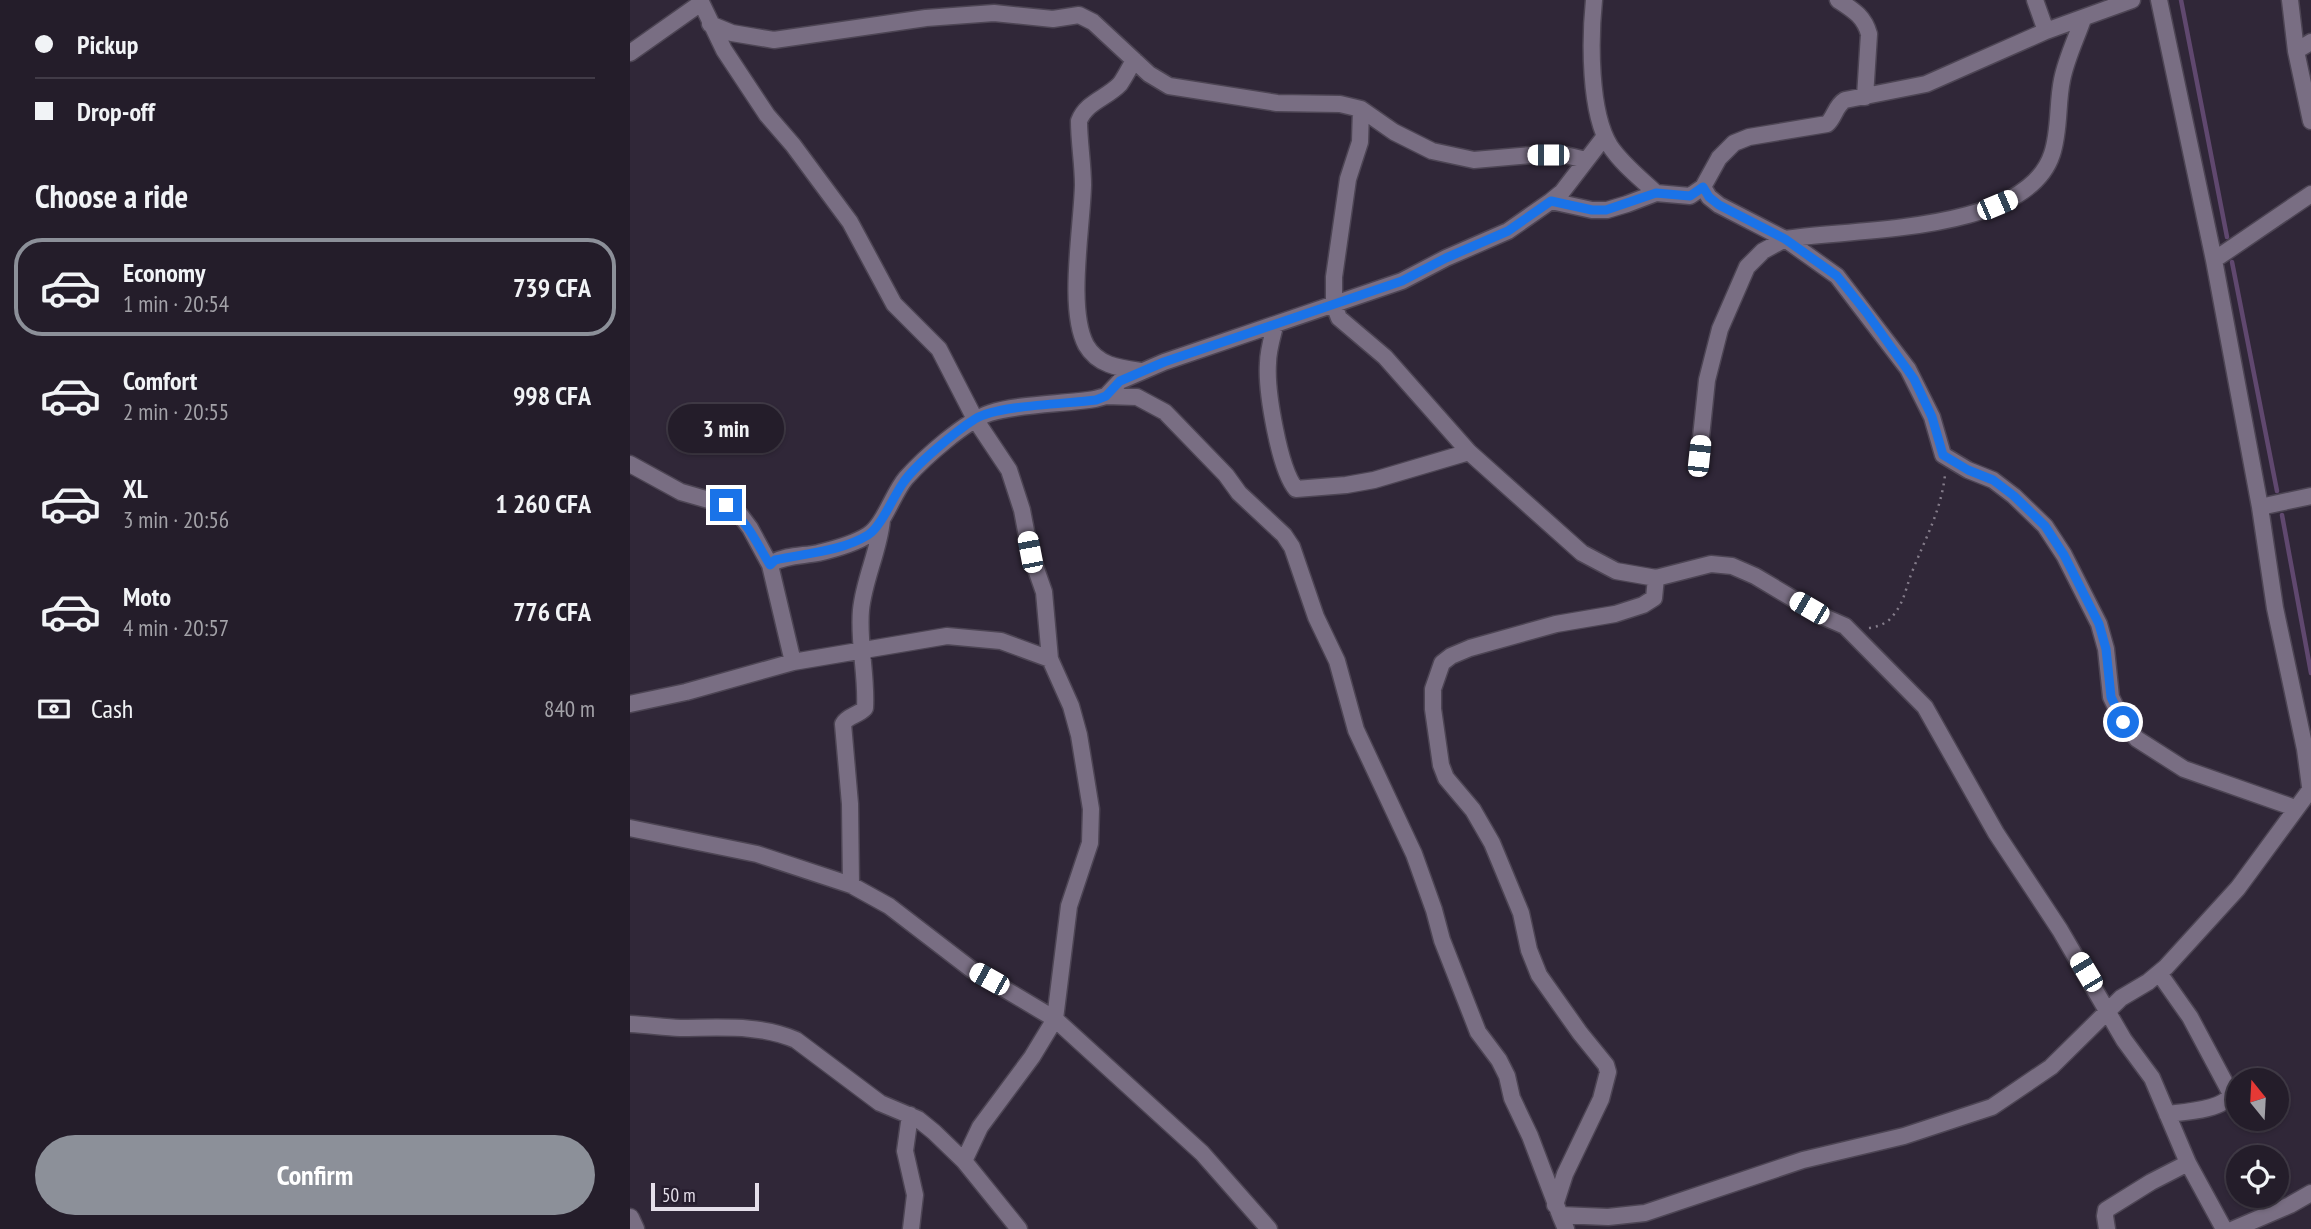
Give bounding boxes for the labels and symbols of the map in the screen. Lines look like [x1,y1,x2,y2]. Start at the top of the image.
car [1528,145,1570,166]
car [1974,187,2021,223]
callout: 3 min [668,404,784,452]
car [1687,434,1712,478]
route end [710,489,742,521]
car [1016,529,1045,575]
car [1786,588,1833,628]
route start [2107,706,2139,738]
car [2067,949,2106,995]
car [966,960,1013,998]
north arrow [2226,1068,2289,1130]
scale bar [651,1180,760,1212]

